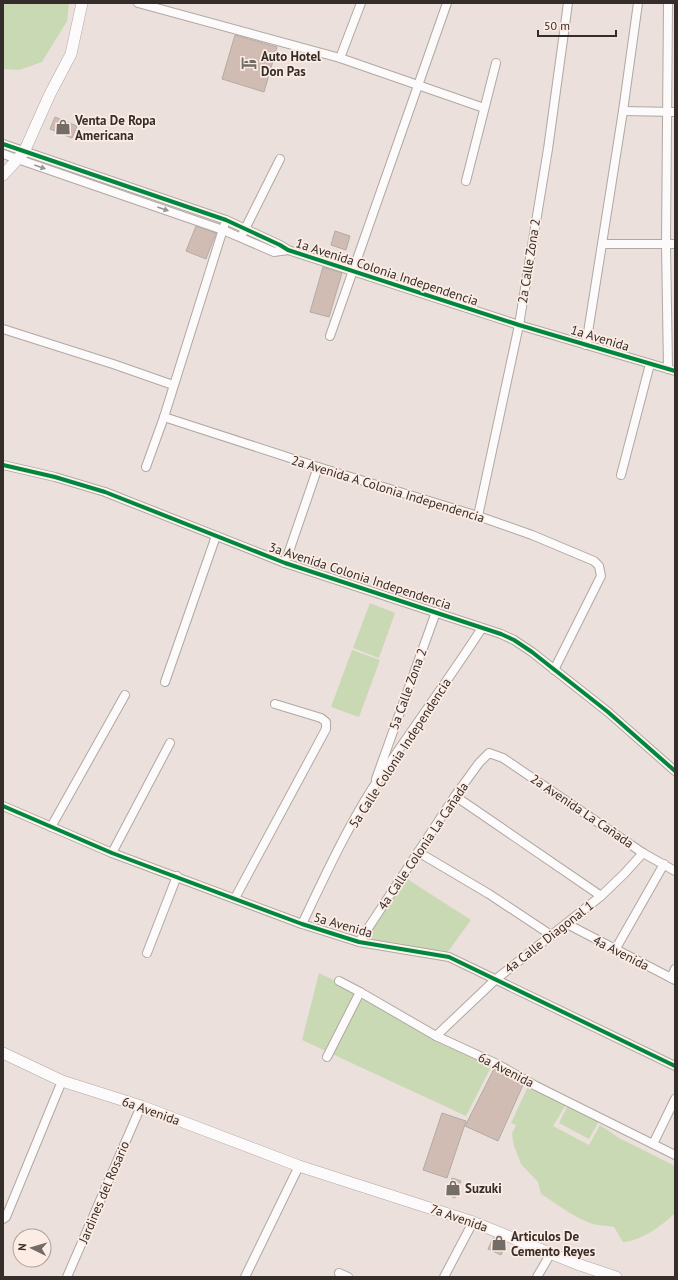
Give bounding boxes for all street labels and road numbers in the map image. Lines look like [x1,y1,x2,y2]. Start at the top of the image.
street label: 2a Calle Zona 2 [514,217,544,305]
street label: 1a Avenida Colonia Independencia [294,234,480,310]
street label: 1a Avenida [569,321,631,355]
street label: 2a Avenida A Colonia Independencia [289,451,487,527]
street label: 3a Avenida Colonia Independencia [267,538,453,614]
street label: 5a Calle Zona 2 [385,646,431,732]
street label: 5a Calle Colonia Independencia [345,675,455,831]
street label: 2a Avenida La Cañada [527,770,637,852]
street label: 4a Calle Colonia La Cañada [374,779,472,913]
street label: 4a Calle Diagonal 1 [501,897,597,977]
street label: 5a Avenida [312,908,374,942]
street label: 4a Avenida [590,932,652,974]
street label: 6a Avenida [475,1049,537,1091]
street label: 6a Avenida [120,1093,182,1129]
street label: Jardines del Rosario [74,1138,133,1247]
street label: 7a Avenida [428,1200,490,1236]

